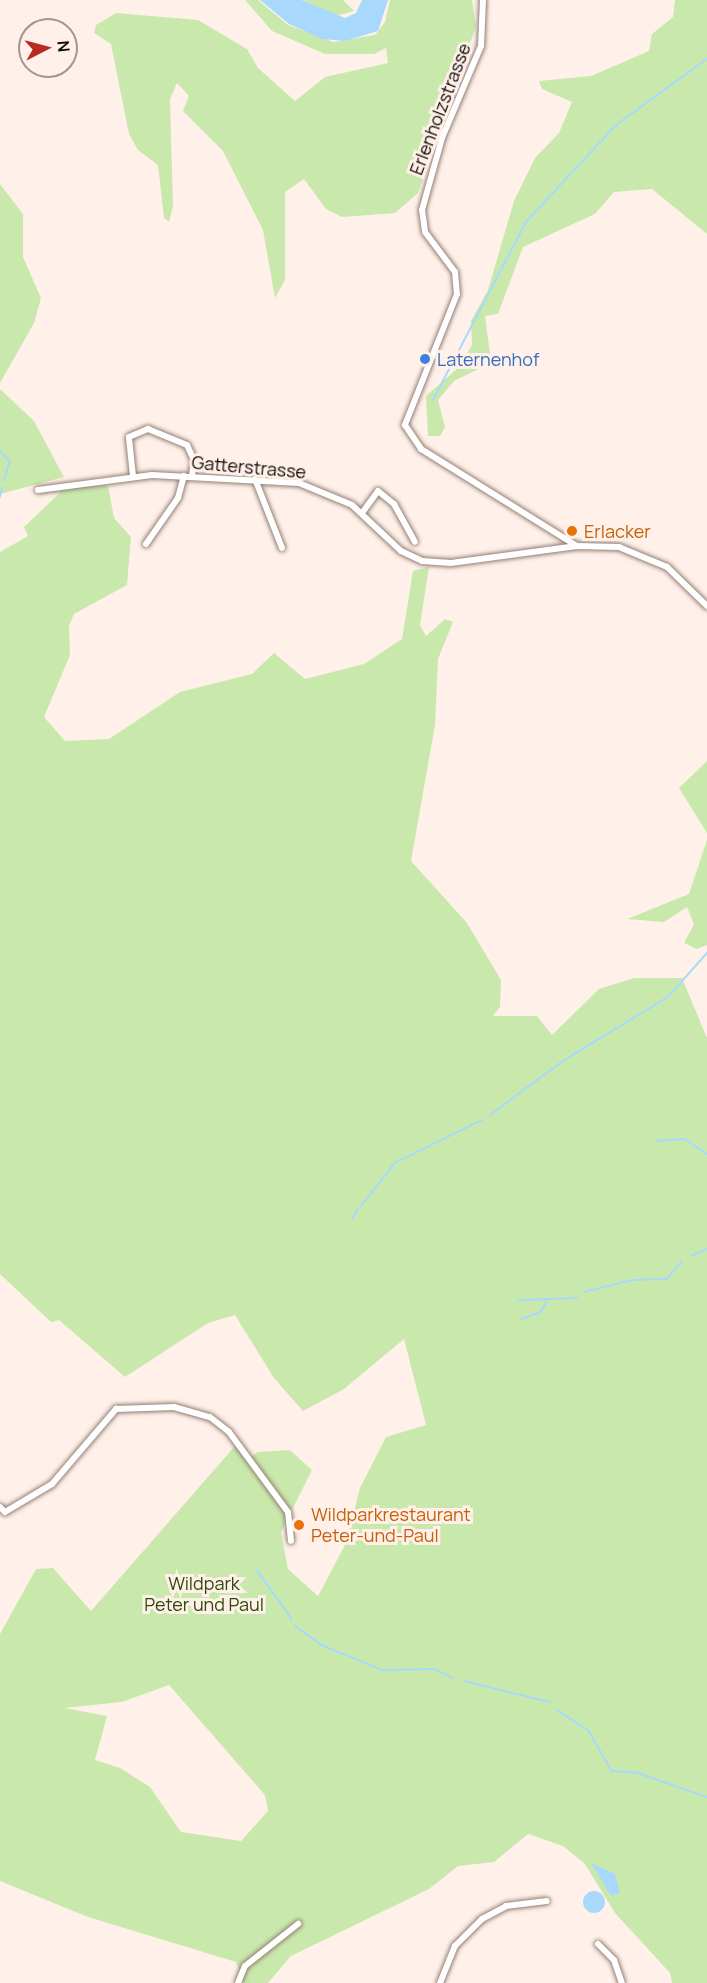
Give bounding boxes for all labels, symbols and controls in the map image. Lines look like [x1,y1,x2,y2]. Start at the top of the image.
north arrow [18,18,78,78]
text: N [52,39,75,53]
street label: Erlenholzstrasse [405,40,475,178]
place label: Laternenhof [437,348,539,370]
marker: Laternenhof [418,352,432,366]
street label: Gatterstrasse [191,451,307,483]
place label: Erlacker [584,520,651,542]
marker: Erlacker [565,524,579,538]
place label: Wildparkrestaurant Peter-und-Paul [311,1504,471,1546]
marker: Wildparkrestaurant Peter-und-Paul [292,1518,306,1532]
park label: Wildpark Peter und Paul [144,1573,264,1616]

